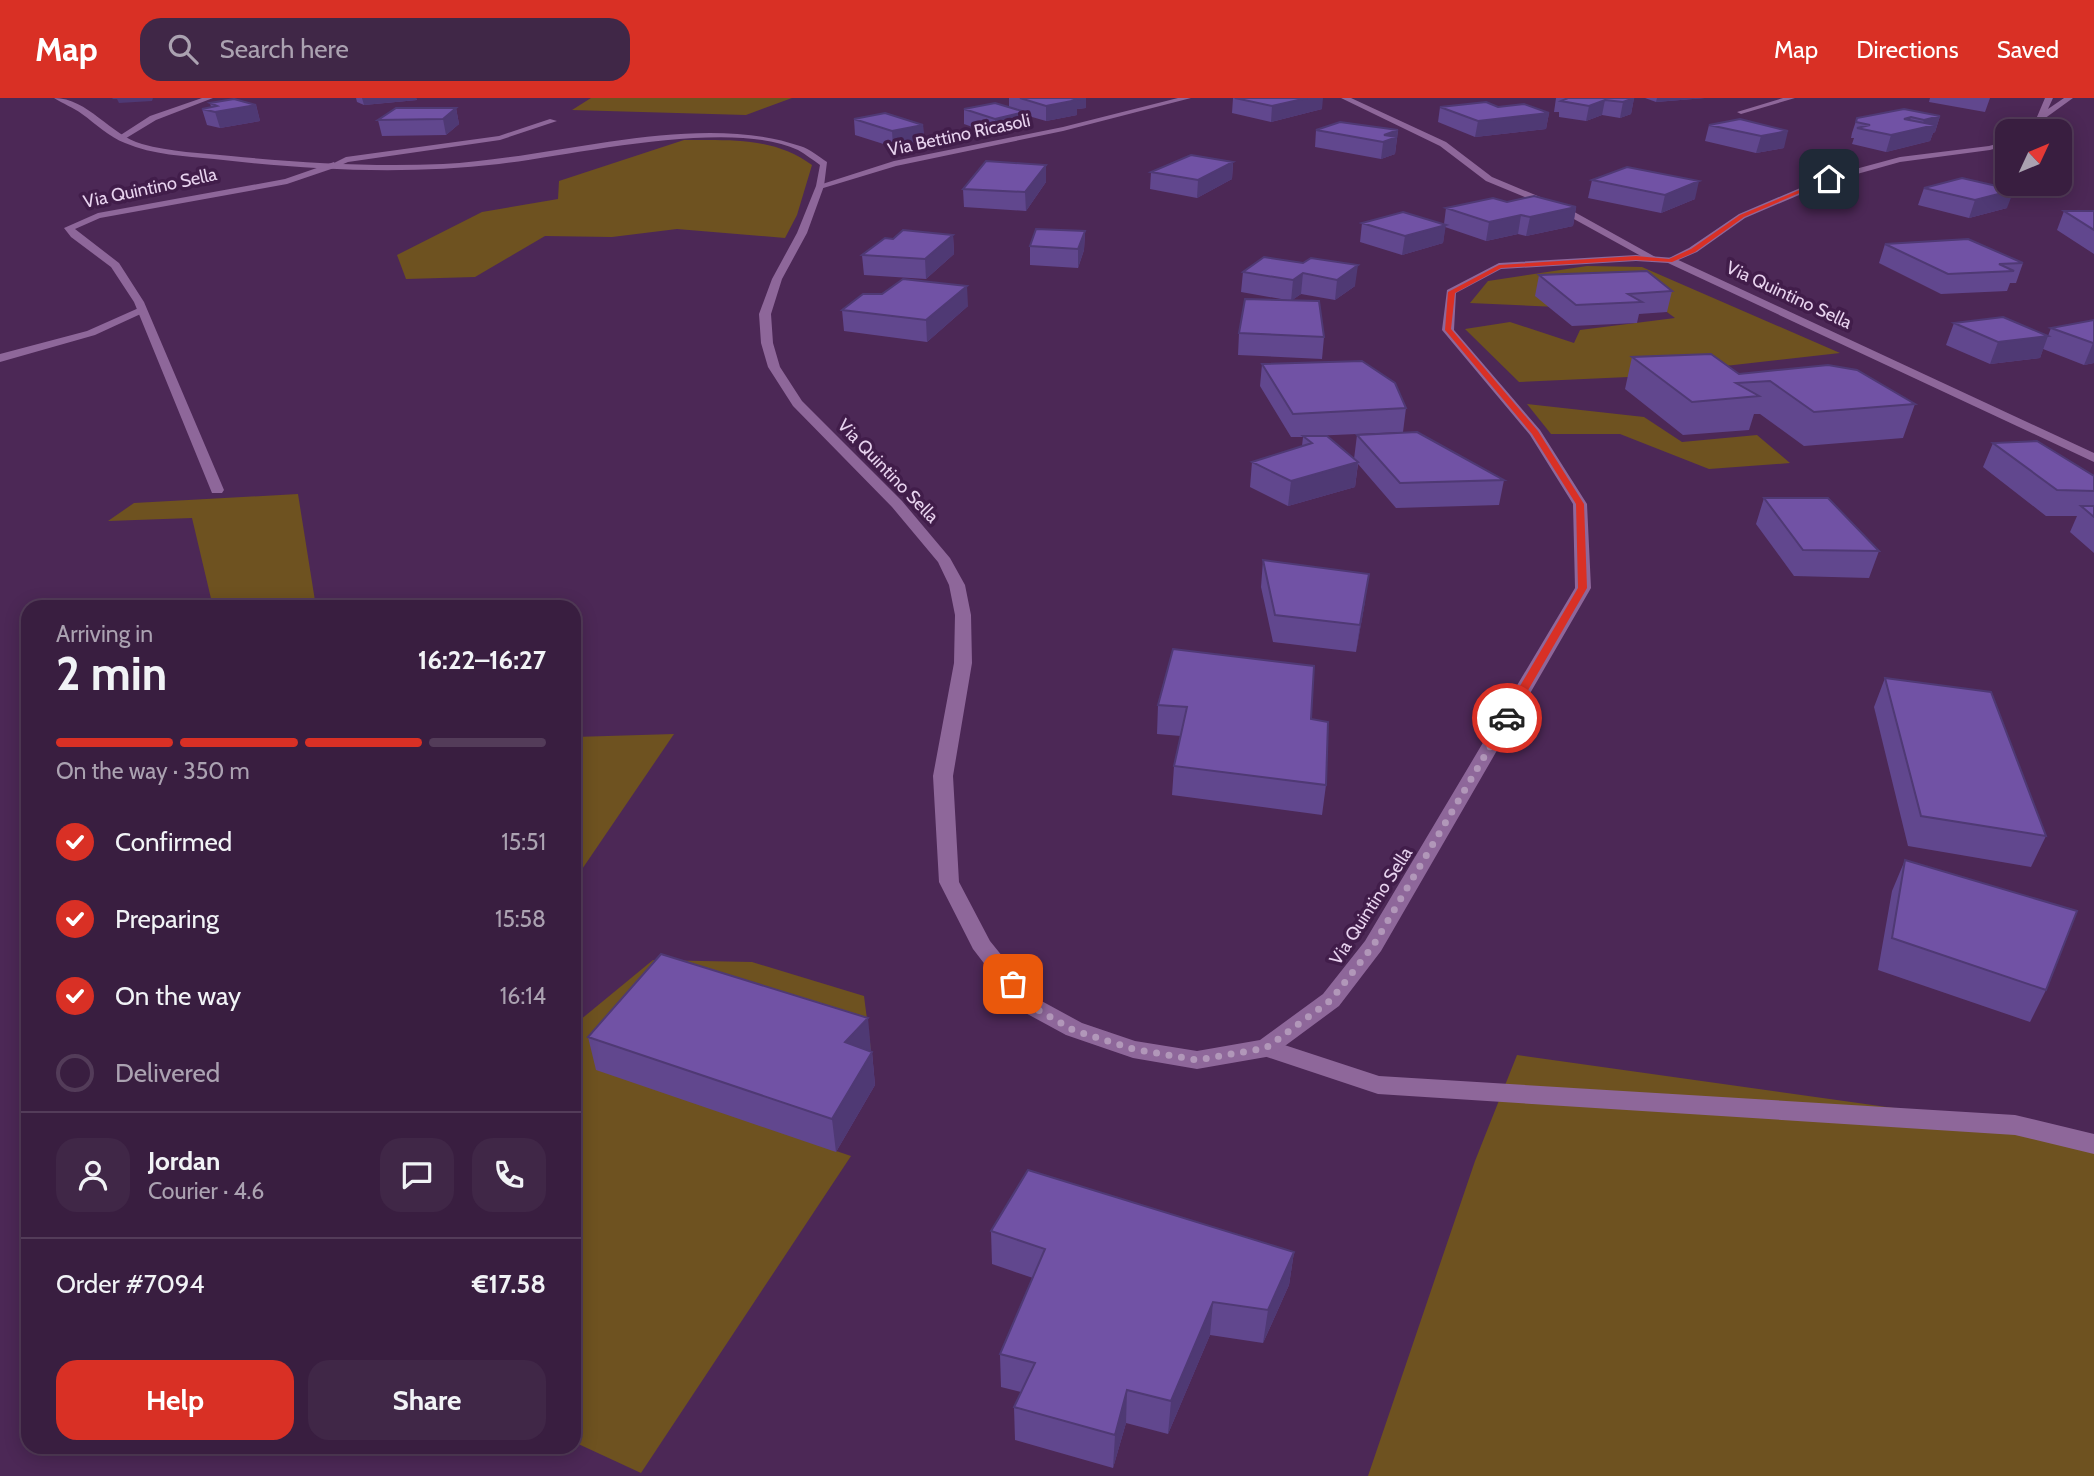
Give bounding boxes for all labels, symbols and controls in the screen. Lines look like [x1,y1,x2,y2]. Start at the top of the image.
search box [140,18,630,81]
text: Map [35,29,98,69]
icon: search [164,30,202,68]
text: Search here [220,33,349,65]
text: Map [1774,35,1818,64]
text: Directions [1856,35,1959,64]
text: Saved [1997,35,2059,64]
street label: Via Bettino Ricasoli [886,109,1032,161]
north arrow [1995,119,2072,196]
map controls [1995,119,2072,196]
pin [1799,149,1859,209]
icon: home [1810,160,1848,198]
street label: Via Quintino Sella [81,163,219,213]
street label: Via Quintino Sella [1723,256,1856,334]
street label: Via Quintino Sella [833,414,943,528]
text: Arriving in [56,620,153,648]
text: 16:22–16:27 [418,644,546,676]
text: 2 min [56,646,167,702]
courier [1472,683,1542,753]
icon: car [1488,699,1526,737]
text: On the way · 350 m [56,757,250,785]
icon: check [56,823,94,861]
text: Confirmed [115,826,232,858]
text: 15:51 [501,828,546,856]
street label: Via Quintino Sella [1325,843,1417,969]
icon: check [56,900,94,938]
text: Preparing [115,903,219,935]
text: 15:58 [495,905,546,933]
pin [983,954,1043,1014]
icon: bag [994,965,1032,1003]
icon: check [56,977,94,1015]
text: On the way [115,980,241,1012]
text: 16:14 [500,982,546,1010]
text: Delivered [115,1057,220,1089]
button: person [56,1138,130,1212]
button: chat [380,1138,454,1212]
button: phone [472,1138,546,1212]
text: Jordan [148,1145,220,1177]
text: Courier · 4.6 [148,1177,264,1205]
text: Order #7094 [56,1268,205,1300]
text: €17.58 [472,1268,546,1300]
button: Help [56,1360,294,1440]
button: Share [308,1360,546,1440]

